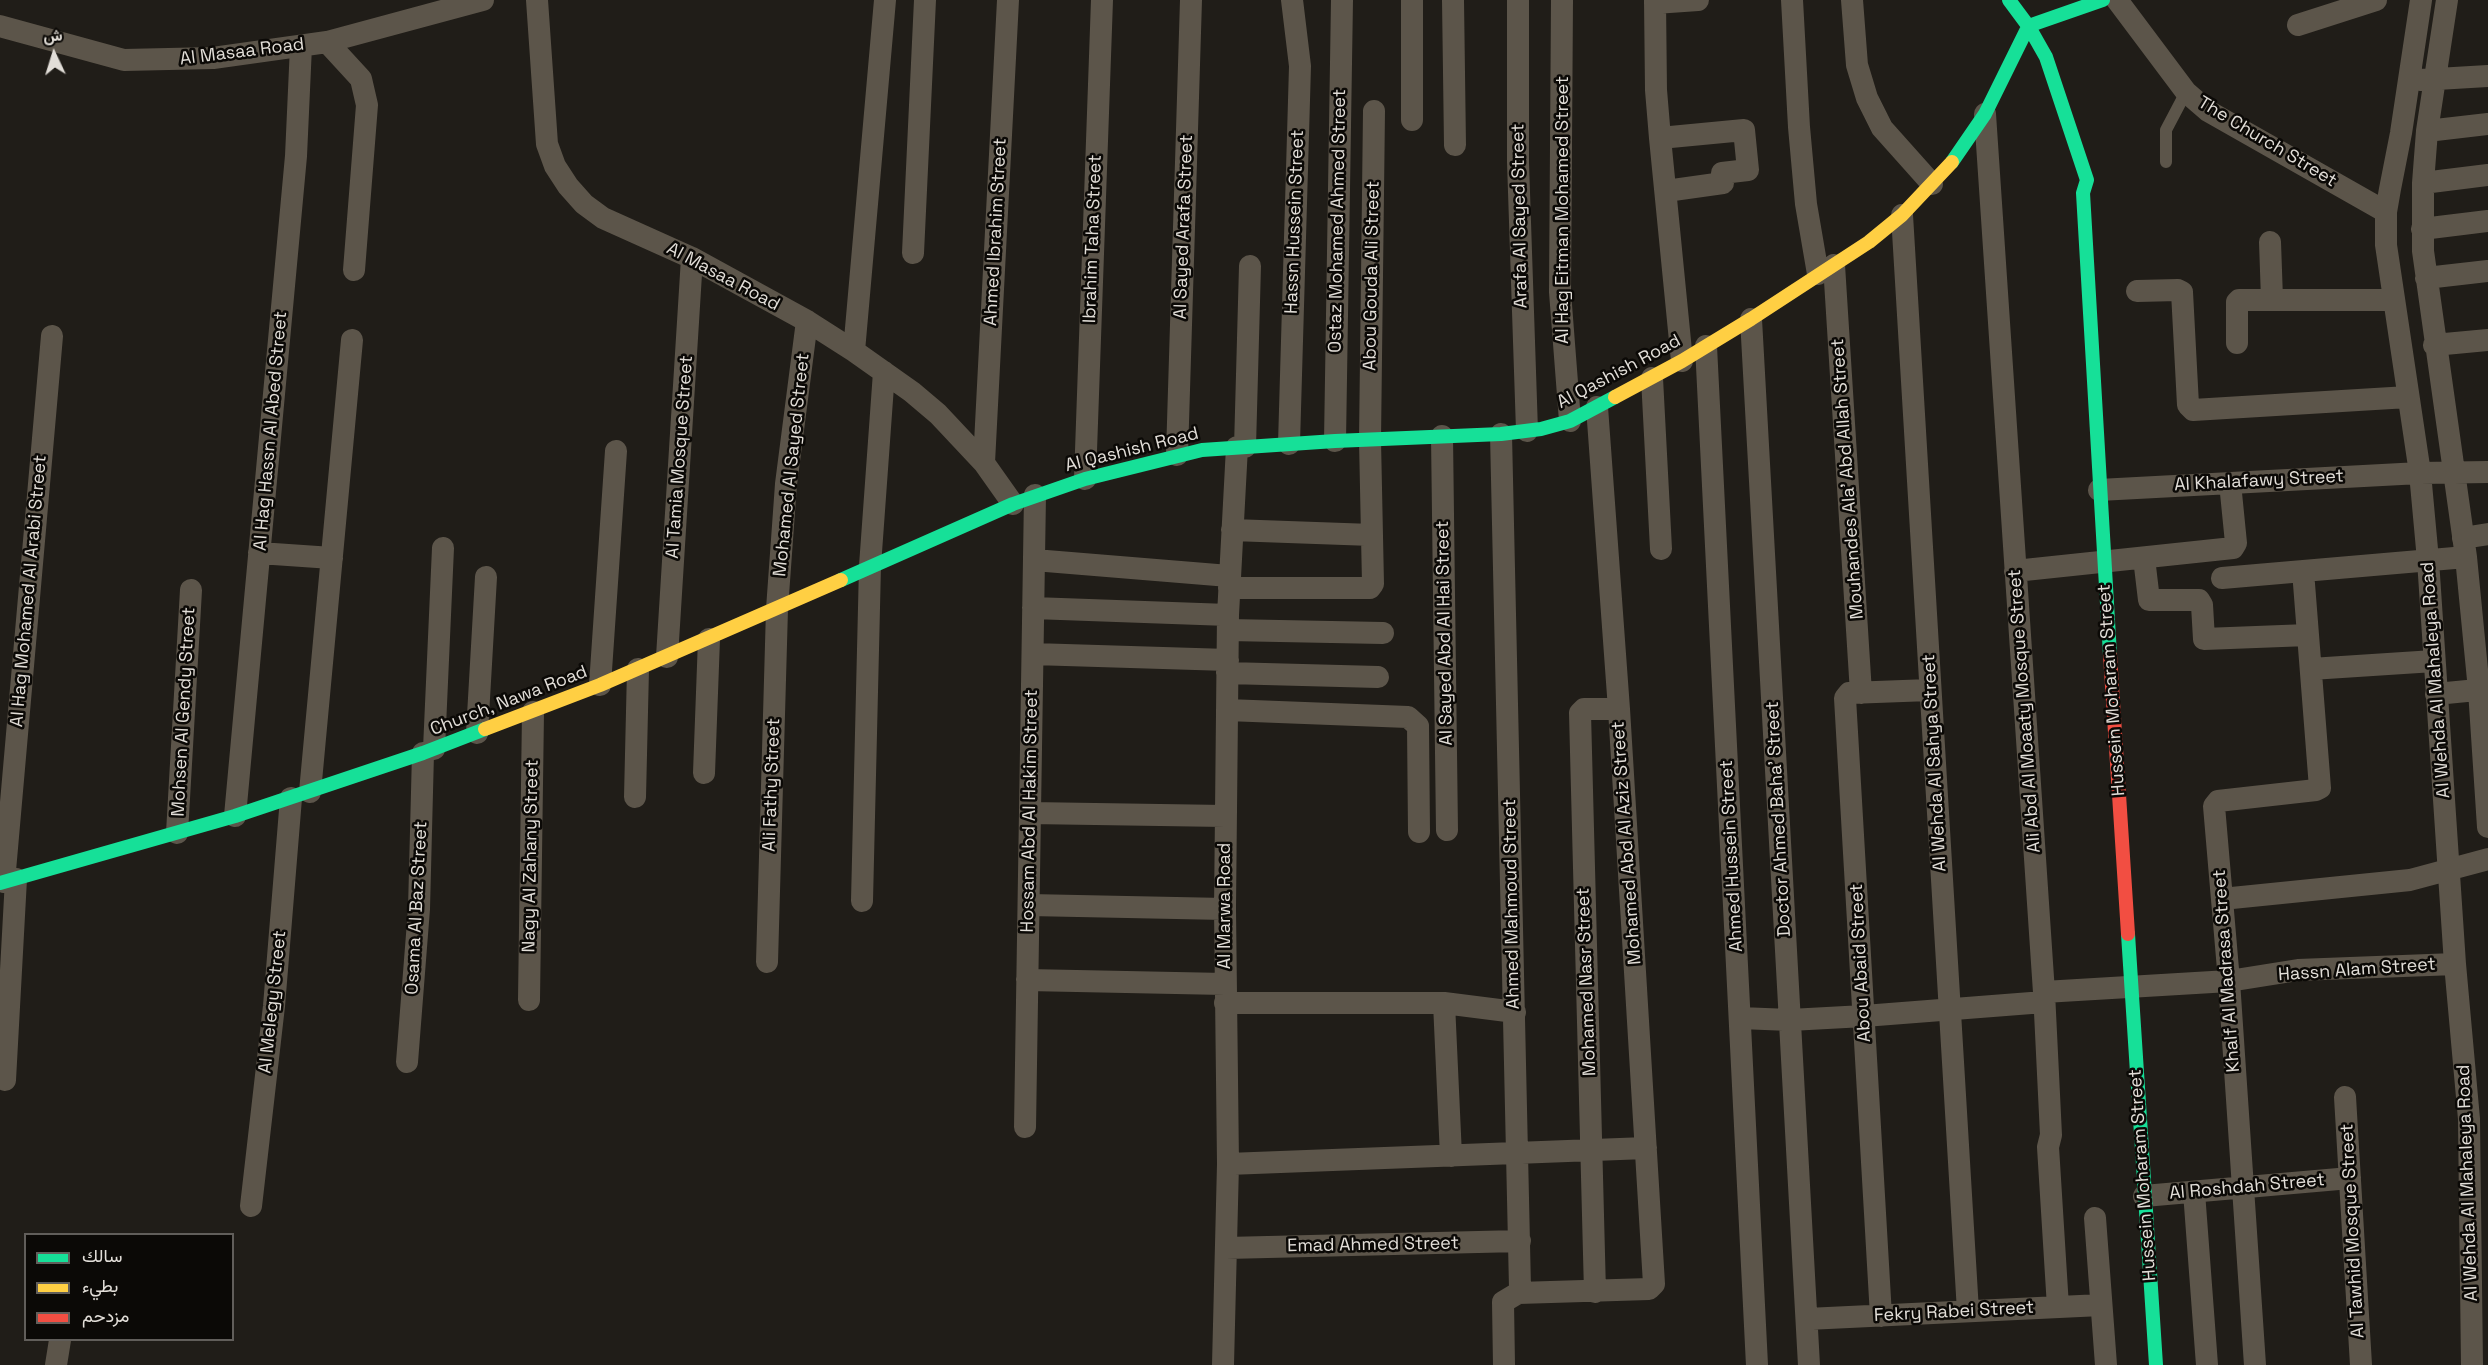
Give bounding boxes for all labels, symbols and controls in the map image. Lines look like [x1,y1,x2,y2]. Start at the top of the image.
north arrow [24,24,84,84]
text: ش [42,24,63,47]
street label: Al Masaa Road [179,34,305,70]
street label: Al Hag Eitman Mohamed Street [1552,76,1574,344]
street label: Ostaz Mohamed Ahmed Street [1325,89,1351,353]
street label: The Church Street [2194,92,2340,192]
street label: Arafa Al Sayed Street [1508,123,1532,309]
street label: Hassn Hussein Street [1281,130,1309,314]
street label: Al Sayed Arafa Street [1170,134,1198,320]
street label: Ahmed Ibrahim Street [980,138,1012,326]
street label: Ibrahim Taha Street [1079,154,1107,324]
street label: Abou Gouda Ali Street [1360,181,1384,371]
street label: Al Masaa Road [663,238,783,316]
street label: Al Hag Hassn Al Abed Street [250,310,292,552]
street label: Al Qashish Road [1553,330,1685,414]
street label: Mouhandes Ala' Abd Allah Street [1827,338,1869,620]
street label: Mohamed Al Sayed Street [770,352,814,578]
street label: Al Tamia Mosque Street [662,355,698,559]
street label: Al Qashish Road [1063,423,1201,477]
street label: Al Hag Mohamed Al Arabi Street [6,454,52,728]
street label: Al Khalafawy Street [2174,466,2344,496]
street label: Al Sayed Abd Al Hai Street [1432,520,1458,746]
street label: Al Wehda Al Mahaleya Road [2417,561,2455,799]
street label: Ali Abd Al Moaaty Mosque Street [2004,569,2046,853]
street label: Hussein Moharam Street [2094,583,2130,797]
street label: Mohsen Al Gendy Street [168,607,200,817]
street label: Al Wehda Al Sahya Street [1919,654,1951,872]
street label: Church, Nawa Road [427,661,591,741]
street label: Hossam Abd Al Hakim Street [1017,689,1043,933]
street label: Doctor Ahmed Baha' Street [1762,701,1796,937]
street label: Ali Fathy Street [759,718,785,852]
street label: Mohamed Abd Al Aziz Street [1608,720,1646,966]
street label: Nagy Al Zahany Street [519,759,543,953]
street label: Ahmed Hussein Street [1716,759,1748,953]
street label: Ahmed Mahmoud Street [1499,799,1525,1009]
street label: Osama Al Baz Street [402,821,432,995]
street label: Al Marwa Road [1214,843,1236,969]
street label: Khalf Al Madrasa Street [2209,869,2245,1073]
street label: Abou Abaid Street [1846,883,1876,1043]
street label: Mohamed Nasr Street [1573,887,1601,1077]
street label: Al Melegy Street [255,929,291,1075]
street label: Hassn Alam Street [2277,954,2437,986]
street label: Al Wehda Al Mahaleya Road [2453,1064,2483,1302]
street label: Hussein Moharam Street [2125,1068,2161,1282]
street label: Al Tawhid Mosque Street [2337,1123,2369,1339]
street label: Al Roshdah Street [2168,1169,2326,1205]
legend [24,1233,234,1341]
street label: Emad Ahmed Street [1287,1233,1459,1257]
text: سالك [82,1244,122,1267]
text: بطيء [82,1274,118,1297]
street label: Fekry Rabei Street [1873,1297,2035,1327]
text: مزدحم [82,1304,129,1327]

